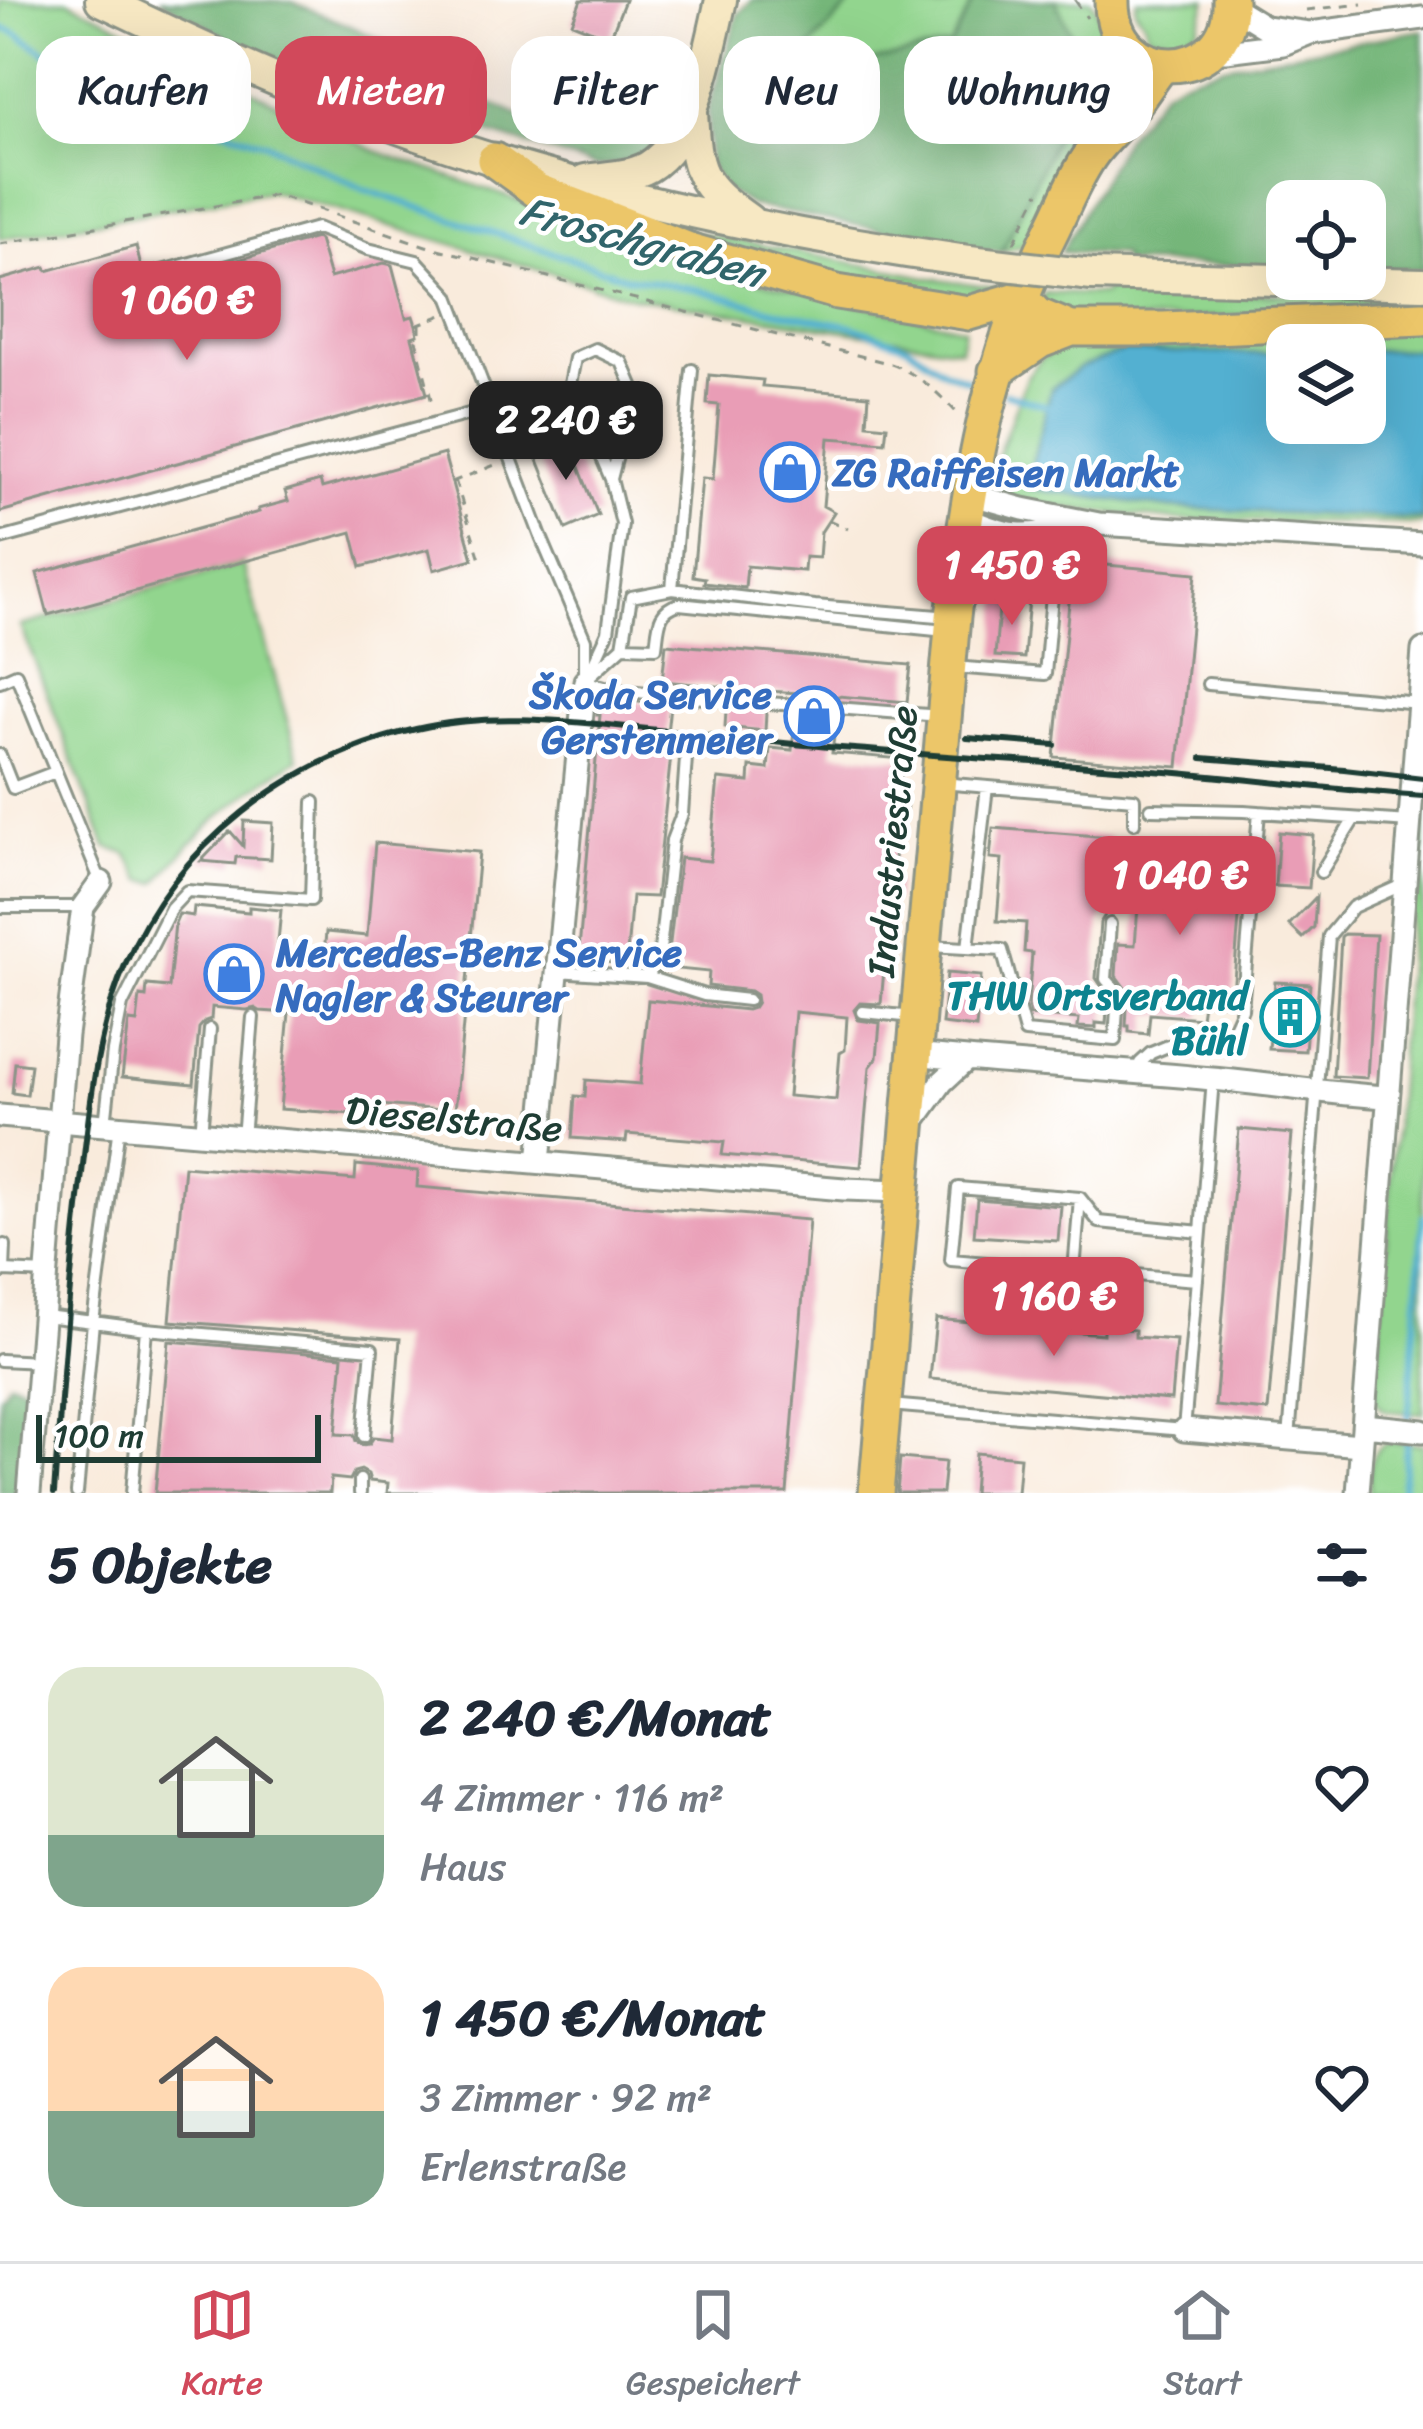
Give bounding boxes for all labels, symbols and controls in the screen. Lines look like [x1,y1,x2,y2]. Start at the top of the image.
chip: Kaufen [36,36,251,144]
chip: Mieten [275,36,487,144]
chip: Filter [511,36,699,144]
chip: Neu [723,36,880,144]
chip: Wohnung [904,36,1153,144]
water label: Froschgraben [512,174,776,311]
map controls [1266,180,1386,444]
button: locate [1266,180,1386,300]
pin: 1 060 € [76,261,298,363]
text: 1 060 € [120,265,254,334]
button: layers [1266,324,1386,444]
pin: 2 240 € [455,381,677,483]
text: 2 240 € [496,385,636,454]
place label: ZG Raiffeisen Markt [831,438,1180,507]
shop icon: ZG Raiffeisen Markt [759,441,821,503]
pin: 1 450 € [901,526,1123,628]
text: 1 450 € [944,530,1080,599]
place label: Škoda Service Gerstenmeier [528,660,775,774]
shop icon: Škoda Service Gerstenmeier [783,685,845,747]
street label: Industriestraße [846,702,938,981]
pin: 1 040 € [1069,836,1291,938]
text: 1 040 € [1112,840,1248,909]
place label: Mercedes-Benz Service Nagler & Steurer [275,918,682,1032]
shop icon: Mercedes-Benz Service Nagler & Steurer [203,943,265,1005]
place label: THW Ortsverband Bühl [947,961,1251,1075]
building icon: THW Ortsverband Bühl [1259,986,1321,1048]
street label: Dieselstraße [343,1075,565,1163]
pin: 1 160 € [943,1257,1165,1359]
text: 1 160 € [991,1261,1117,1330]
text: 100 m [54,1407,144,1465]
scale bar [36,1409,321,1462]
text: 5 Objekte [48,1520,272,1610]
icon: filters [1309,1532,1375,1598]
text: 2 240 €/Monat [420,1673,772,1763]
icon: home [144,1715,288,1859]
icon: heart [1309,1754,1375,1820]
text: 4 Zimmer · 116 m² [420,1763,724,1832]
text: Haus [420,1832,506,1901]
text: 1 450 €/Monat [420,1973,766,2063]
icon: home [144,2015,288,2159]
icon: heart [1309,2054,1375,2120]
text: 3 Zimmer · 92 m² [420,2063,712,2132]
text: Erlenstraße [420,2132,626,2201]
tab: Karte [182,2282,263,2412]
tab: Gespeichert [626,2282,800,2412]
tab: Start [1163,2282,1241,2412]

